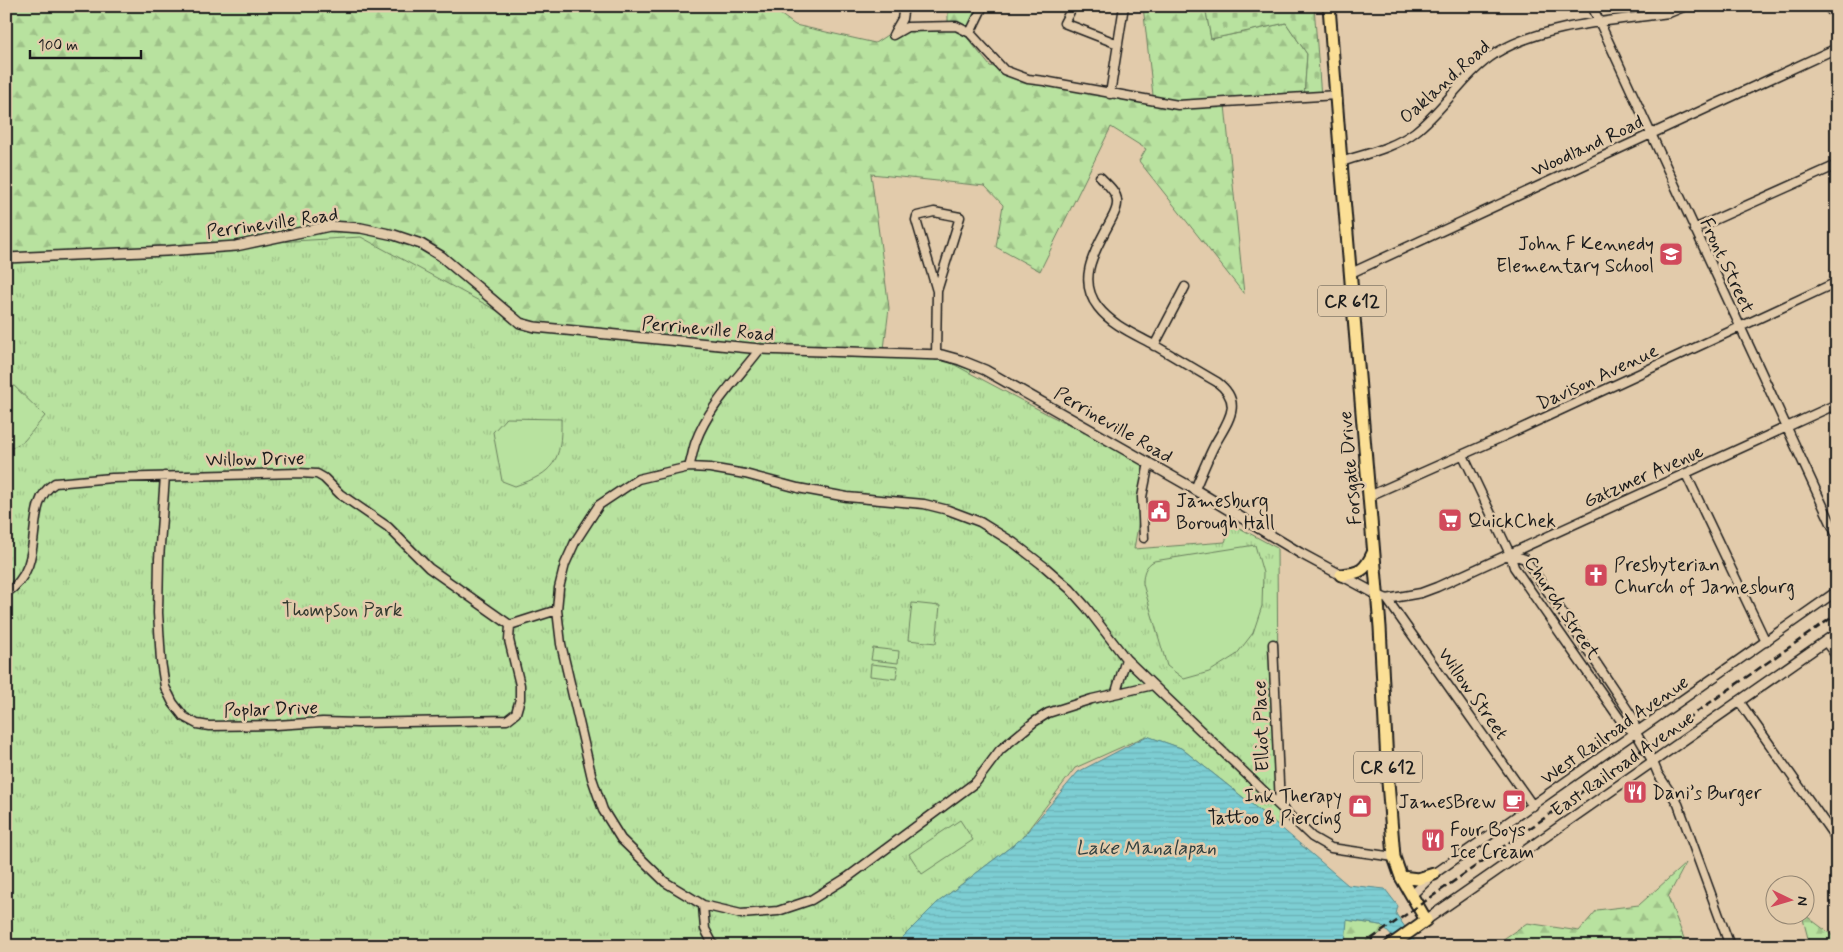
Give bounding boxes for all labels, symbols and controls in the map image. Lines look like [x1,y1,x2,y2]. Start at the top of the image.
scale bar [30,28,141,60]
street label: Oakland Road [1394,35,1496,130]
text: 100 m [38,36,78,56]
street label: Woodland Road [1528,110,1648,183]
street label: Perrineville Road [205,202,340,245]
street label: Front Street [1694,214,1760,317]
place label: John F Kennedy Elementary School [1496,232,1654,279]
school or university icon: John F Kennedy Elementary School [1658,241,1684,267]
road number: CR 612 [1318,286,1386,316]
street label: Perrineville Road [641,311,775,348]
street label: Davison Avenue [1533,338,1662,416]
street label: Perrineville Road [1050,381,1177,469]
street label: Forsgate Drive [1333,410,1369,526]
street label: Gatzmer Avenue [1580,439,1708,514]
street label: Willow Drive [205,446,305,473]
place label: Jamesburg Borough Hall [1176,489,1275,537]
public building icon: Jamesburg Borough Hall [1146,498,1172,524]
supermarket icon: QuickChek [1437,507,1463,533]
place label: QuickChek [1468,509,1556,534]
street label: Church Street [1518,551,1606,664]
place label: Presbyterian Church of Jamesburg [1614,553,1795,601]
church icon: Presbyterian Church of Jamesburg [1583,562,1609,588]
park label: Thompson Park [282,598,403,623]
street label: Willow Street [1432,643,1514,745]
street label: West Railroad Avenue [1536,670,1694,791]
street label: Elliot Place [1247,680,1276,772]
street label: Poplar Drive [223,695,319,724]
street label: East Railroad Avenue [1546,705,1699,823]
road number: CR 612 [1354,752,1422,782]
restaurant icon: Dani’s Burger [1622,779,1648,805]
place label: Dani’s Burger [1652,781,1762,807]
place label: Ink Therapy Tattoo & Piercing [1207,784,1342,834]
cafe icon: JamesBrew [1501,788,1527,814]
place label: JamesBrew [1398,790,1496,815]
shop icon: Ink Therapy Tattoo & Piercing [1347,793,1373,819]
place label: Four Boys Ice Cream [1450,818,1534,865]
restaurant icon: Four Boys Ice Cream [1420,827,1446,853]
water label: Lake Manalapan [1076,835,1216,862]
north arrow [1766,874,1816,924]
text: N [1793,896,1811,906]

